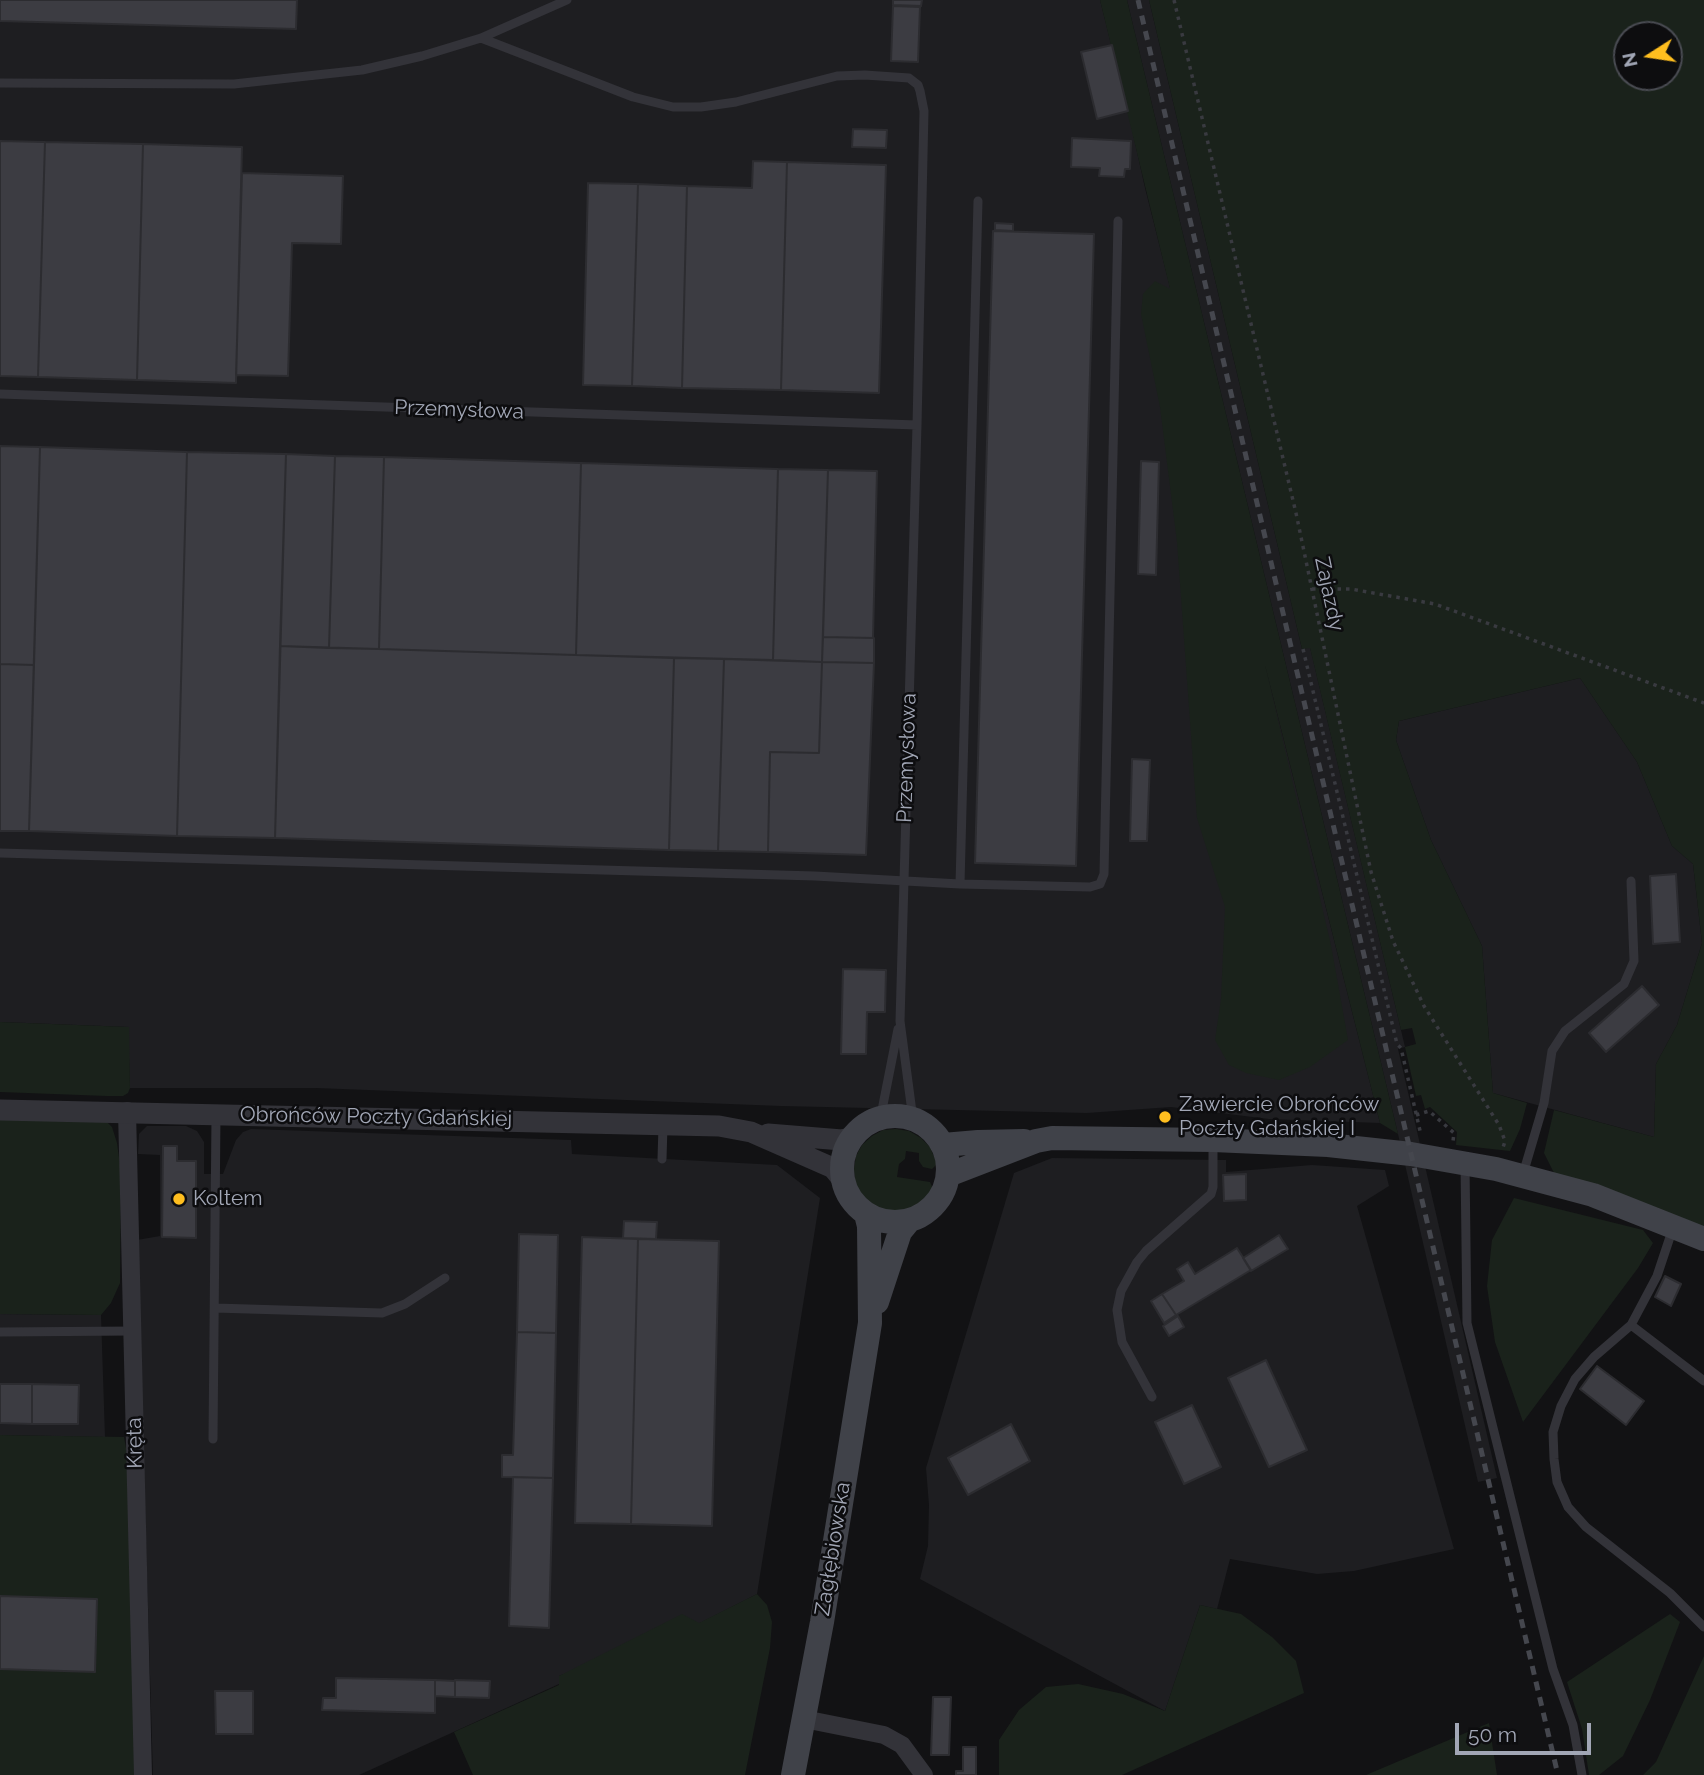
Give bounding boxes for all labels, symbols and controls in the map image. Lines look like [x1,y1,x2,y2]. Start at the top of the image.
north arrow [1613,21,1683,91]
text: N [1617,51,1642,69]
street label: Przemysłowa [394,395,524,425]
street label: Zajazdy [1309,555,1349,633]
street label: Przemysłowa [892,693,922,823]
place label: Zawiercie Obrońców Poczty Gdańskiej I [1179,1092,1379,1142]
street label: Obrońców Poczty Gdańskiej [240,1102,512,1132]
marker: Zawiercie Obrońców Poczty Gdańskiej I [1157,1109,1173,1125]
place label: Koltem [193,1186,263,1212]
marker: Koltem [171,1191,187,1207]
street label: Kręta [122,1417,148,1469]
street label: Zagłębiowska [810,1480,856,1618]
scale bar [1459,1708,1596,1752]
text: 50 m [1468,1722,1517,1747]

